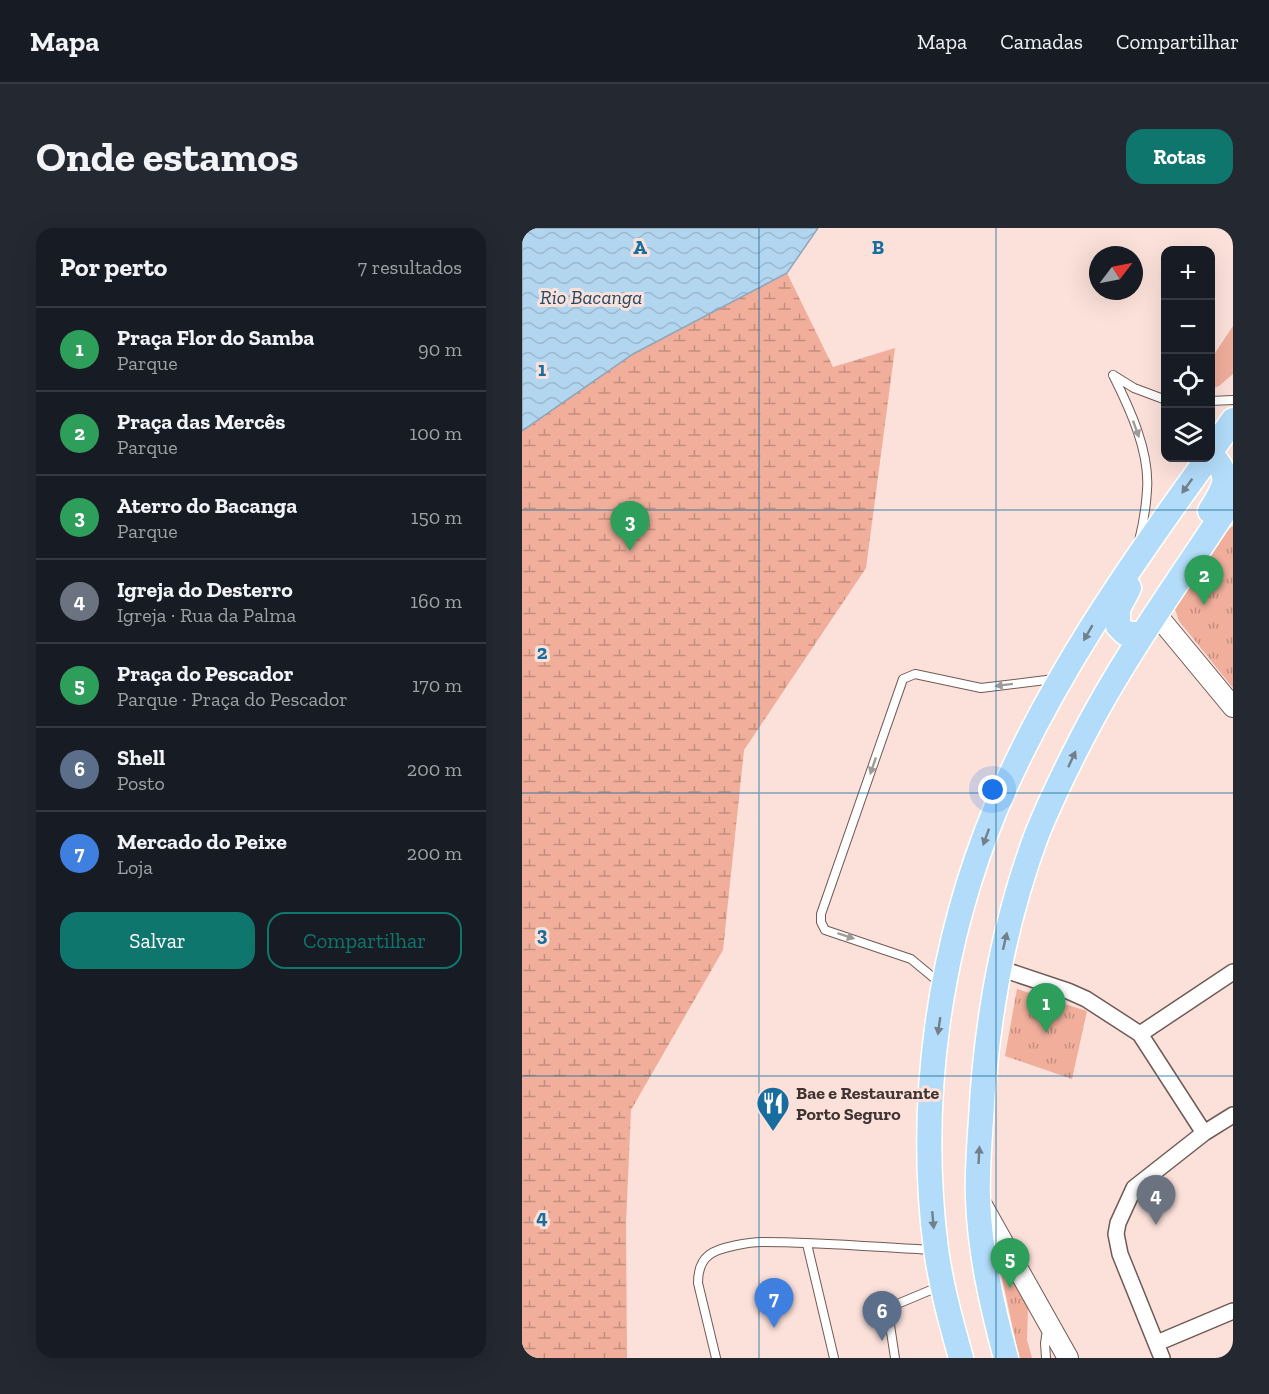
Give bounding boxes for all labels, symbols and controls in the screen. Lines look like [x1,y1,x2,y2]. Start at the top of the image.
text: Mapa [30,25,99,58]
text: Mapa [917,29,967,54]
text: Camadas [1000,29,1083,54]
text: Compartilhar [1116,29,1239,54]
button: Rotas [1126,129,1233,184]
text: Onde estamos [36,131,298,182]
text: A [633,235,647,259]
text: B [872,235,884,259]
north arrow [1089,246,1143,300]
map controls [1161,246,1215,462]
button: + [1161,246,1215,300]
text: Por perto [60,251,167,283]
text: 7 resultados [358,255,462,279]
water label: Rio Bacanga [540,285,642,309]
button: − [1161,300,1215,354]
text: Praça Flor do Samba [117,324,314,351]
text: 1 [75,337,84,361]
text: 90 m [418,337,462,361]
text: Parque [117,351,178,375]
button: locate [1161,354,1215,408]
text: 1 [538,357,546,381]
text: Praça das Mercês [117,408,285,435]
button: layers [1161,408,1215,462]
one-way arrow [1131,420,1141,438]
text: 2 [74,421,85,445]
text: 100 m [409,421,462,445]
text: Parque [117,435,178,459]
one-way arrow [1181,477,1193,493]
text: Aterro do Bacanga [117,492,297,519]
pin: 3 [610,502,650,551]
text: 3 [74,505,85,529]
text: 150 m [411,505,462,529]
text: Parque [117,519,178,543]
pin: 2 [1184,556,1224,605]
text: Igreja do Desterro [117,576,293,603]
text: 4 [74,589,85,613]
text: 160 m [410,589,462,613]
text: Igreja · Rua da Palma [117,603,296,627]
one-way arrow [1083,625,1093,642]
text: 2 [537,640,548,664]
text: Praça do Pescador [117,660,294,687]
text: 5 [74,673,85,697]
text: 170 m [412,673,462,697]
one-way arrow [994,680,1013,690]
text: Parque · Praça do Pescador [117,687,348,711]
text: Shell [117,744,165,771]
one-way arrow [1068,750,1077,767]
text: 6 [74,757,85,781]
text: 200 m [407,757,462,781]
one-way arrow [868,757,877,775]
text: Posto [117,771,165,795]
your location [978,775,1007,804]
text: Mercado do Peixe [117,828,287,855]
one-way arrow [980,828,990,846]
text: 7 [75,841,84,865]
text: 200 m [407,841,462,865]
text: Loja [117,855,153,879]
button: Salvar [60,912,255,969]
button: Compartilhar [267,912,462,969]
text: 3 [537,922,548,946]
one-way arrow [837,932,855,941]
one-way arrow [1001,932,1011,951]
pin: 1 [1026,984,1066,1033]
one-way arrow [934,1016,943,1035]
place label: Bae e Restaurante Porto Seguro [796,1082,939,1125]
restaurant icon: Bae e Restaurante Porto Seguro [755,1085,791,1132]
one-way arrow [974,1146,983,1165]
pin: 4 [1136,1176,1176,1225]
text: 4 [536,1205,548,1229]
one-way arrow [928,1211,938,1230]
pin: 5 [990,1238,1030,1288]
pin: 7 [754,1278,794,1328]
pin: 6 [862,1292,902,1341]

